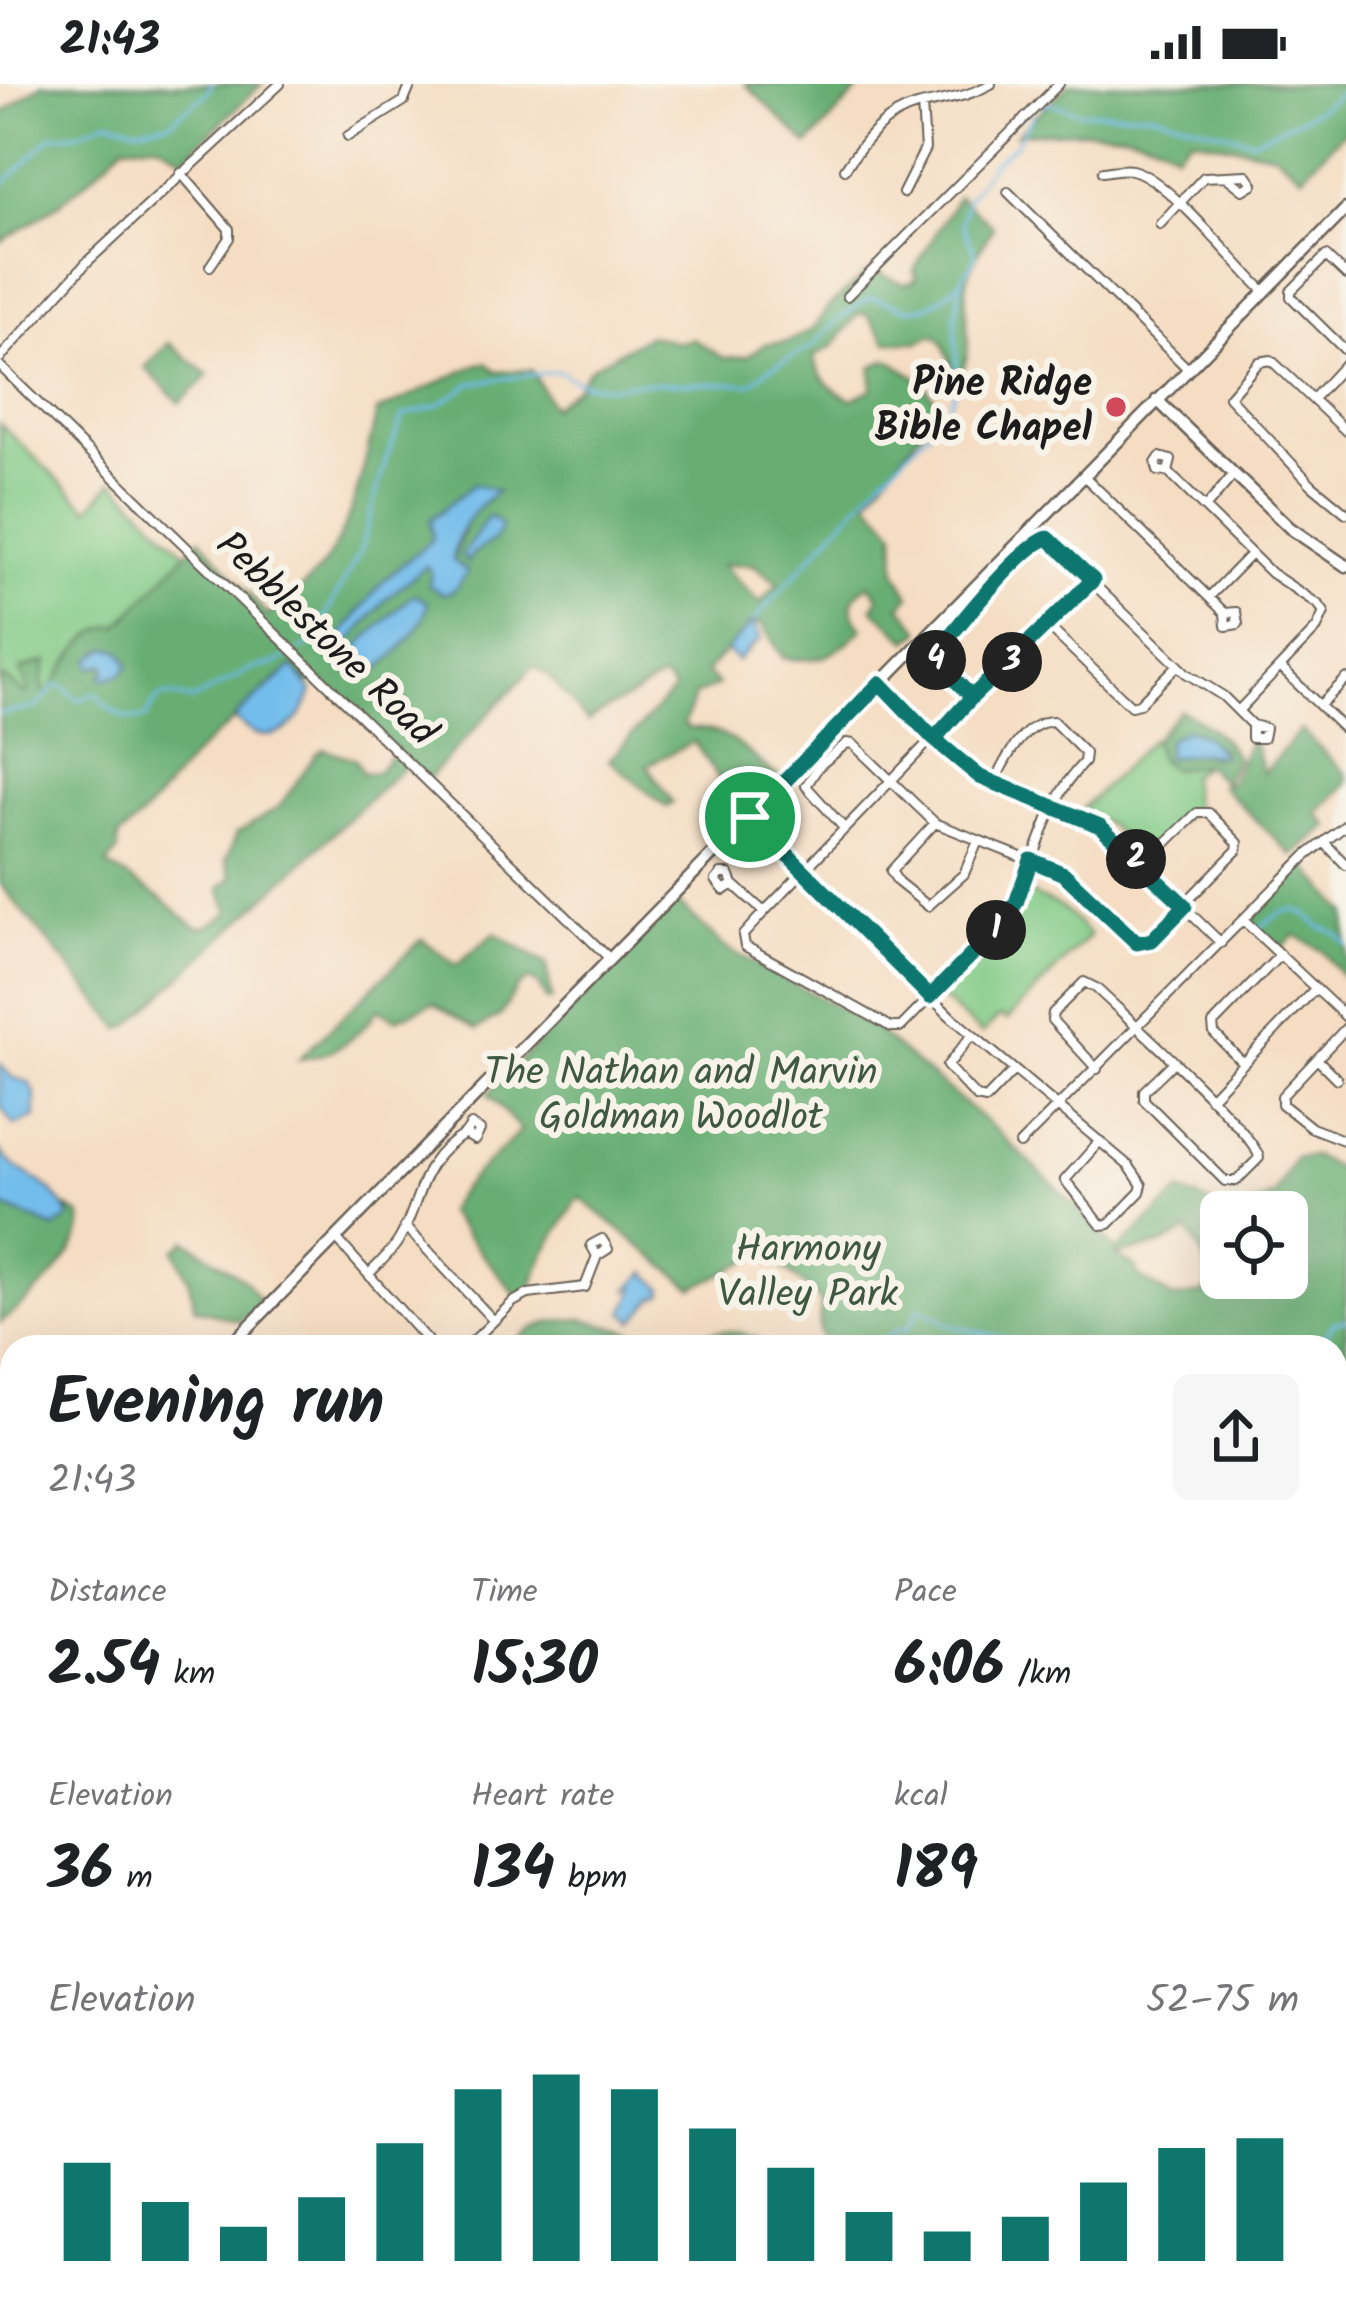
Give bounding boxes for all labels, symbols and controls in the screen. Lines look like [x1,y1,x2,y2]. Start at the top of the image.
text: 21:43 [60,6,160,78]
place label: Pine Ridge Bible Chapel [875,354,1093,461]
marker: Pine Ridge Bible Chapel [1103,394,1129,420]
street label: Pebblestone Road [200,518,451,764]
pin: 4 [906,630,966,690]
pin: 3 [982,632,1042,692]
text: 4 [927,633,945,686]
text: 3 [1003,635,1021,688]
pin [699,766,801,868]
icon: arrive [717,784,783,850]
pin: 2 [1106,829,1166,889]
text: 2 [1126,832,1146,885]
pin: 1 [966,900,1026,960]
text: 1 [991,903,1001,956]
park label: The Nathan and Marvin Goldman Woodlot [484,1043,878,1150]
map controls [1200,1191,1308,1299]
button: locate [1200,1191,1308,1299]
park label: Harmony Valley Park [718,1220,899,1327]
text: Evening run [48,1353,384,1458]
button: share [1173,1374,1299,1500]
text: 21:43 [48,1451,136,1513]
text: Distance [48,1567,167,1620]
text: Time [471,1567,538,1620]
text: Pace [894,1567,957,1620]
text: 2.54 [48,1620,160,1716]
text: 15:30 [471,1620,598,1716]
text: 6:06 [894,1620,1005,1716]
text: km [160,1649,215,1702]
text: /km [1005,1649,1071,1702]
text: Elevation [48,1771,173,1824]
text: Heart rate [471,1771,614,1824]
text: kcal [894,1771,948,1824]
text: 36 [48,1824,113,1920]
text: 134 [471,1824,555,1920]
text: 189 [894,1824,978,1920]
text: m [113,1853,153,1906]
text: bpm [555,1853,627,1906]
text: Elevation [48,1971,196,2033]
text: 52–75 m [1146,1971,1299,2033]

